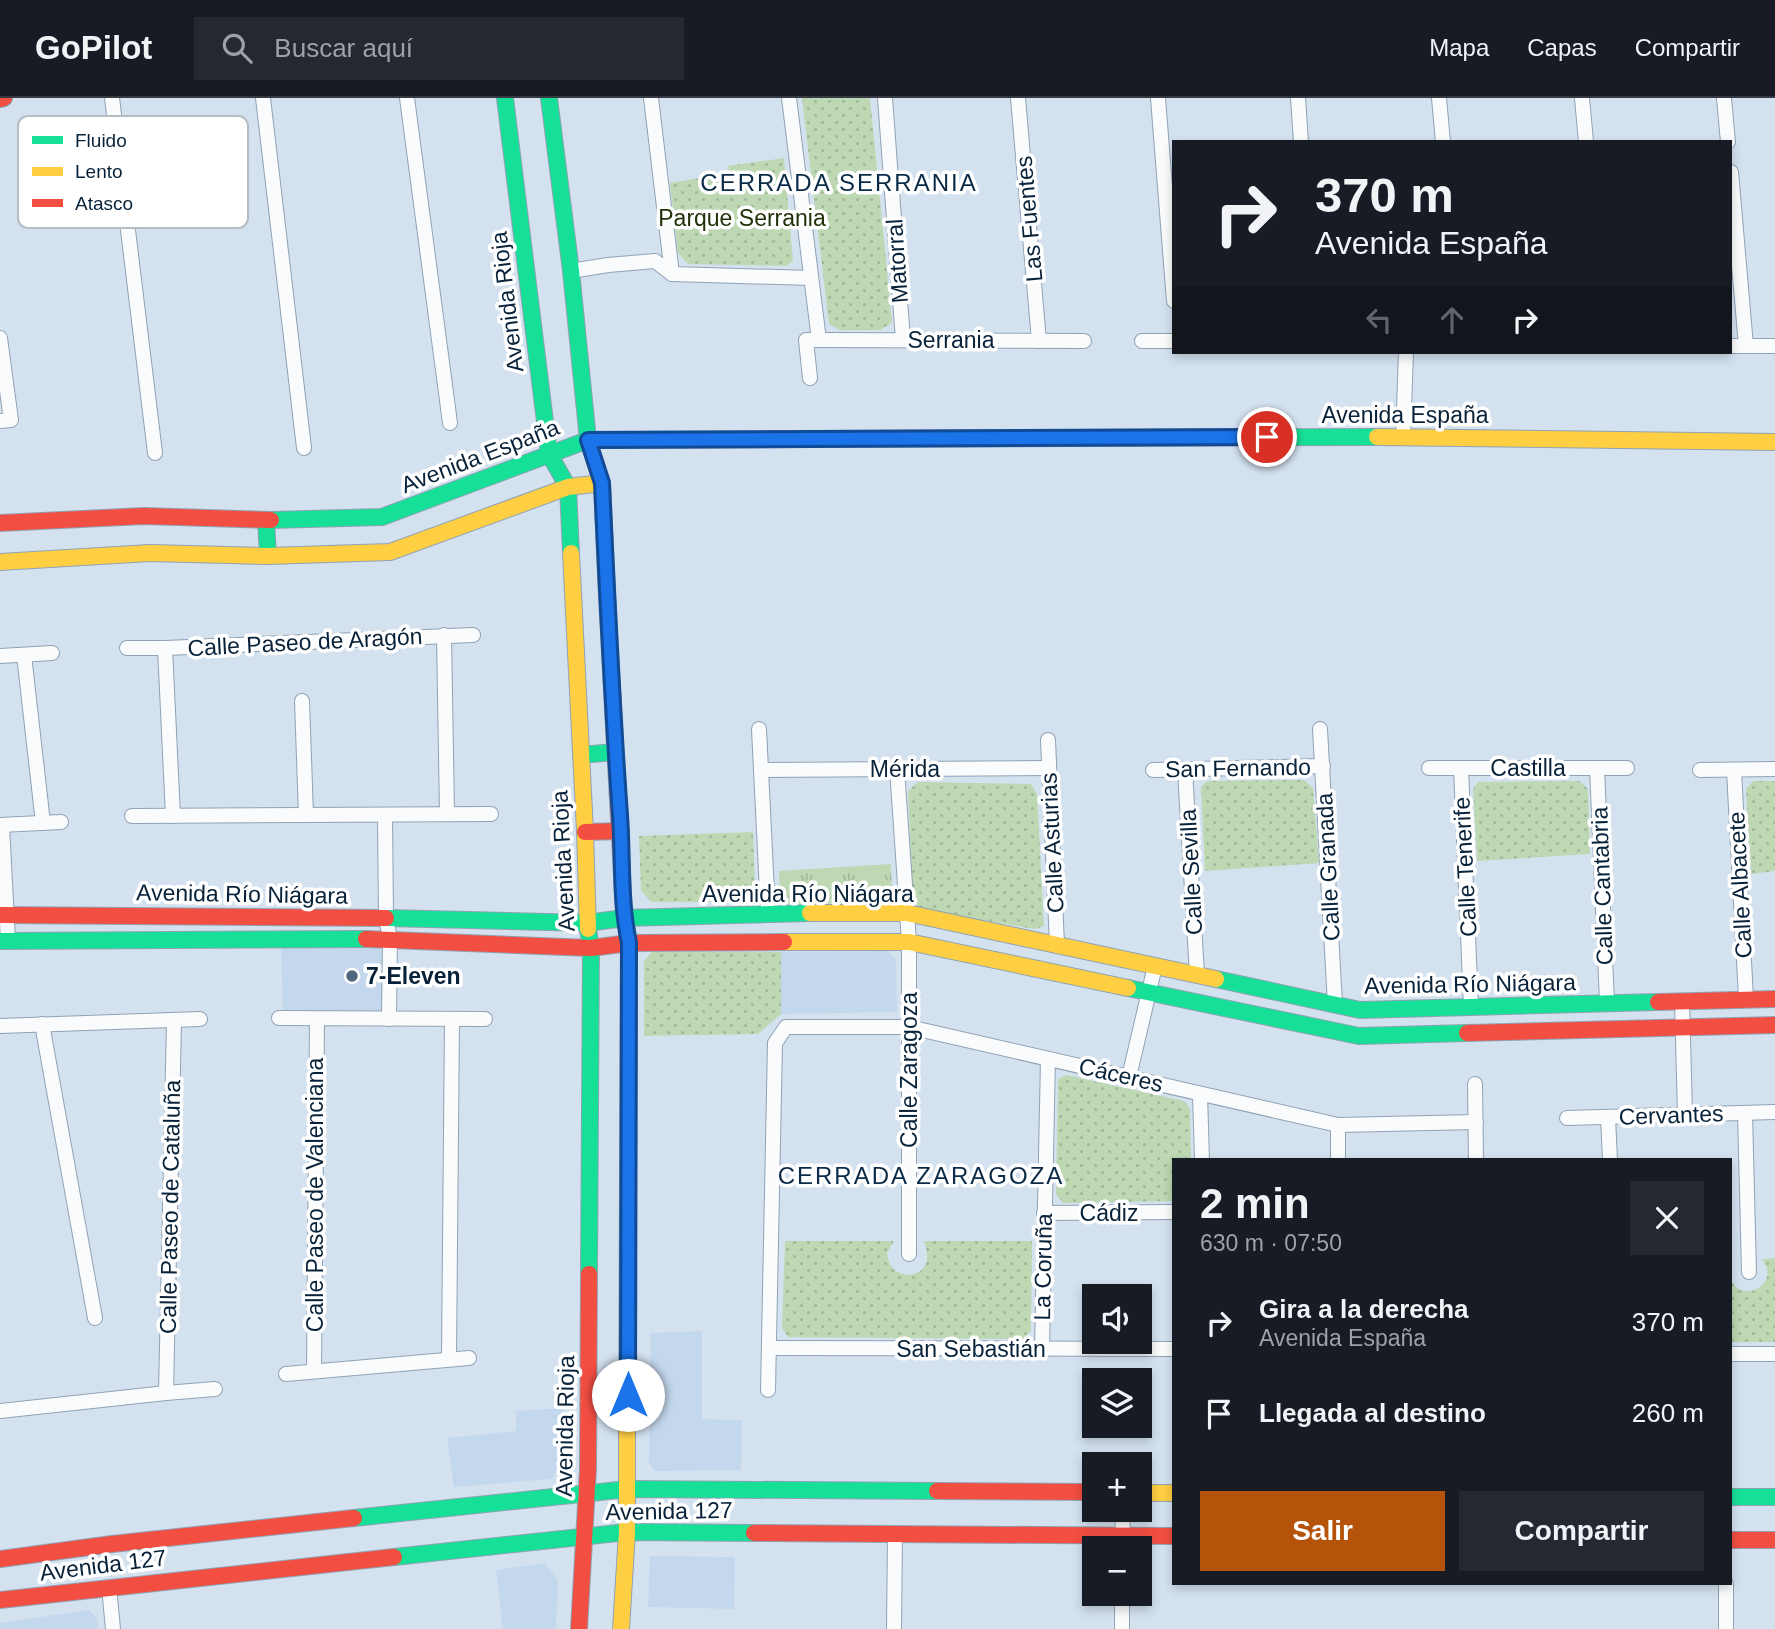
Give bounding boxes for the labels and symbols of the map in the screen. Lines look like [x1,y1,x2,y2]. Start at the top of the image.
legend [18,116,248,228]
text: Fluido [75,130,127,151]
street label: Las Fuentes [1011,155,1047,283]
text: Lento [75,161,123,182]
district label: CERRADA SERRANIA [700,169,978,196]
text: Atasco [75,193,133,214]
park label: Parque Serrania [658,205,826,231]
street label: Matorral [881,218,913,304]
street label: Avenida Rioja [485,230,529,374]
street label: Serrania [908,327,995,353]
street label: Avenida España [1321,402,1489,428]
pin [1237,407,1297,467]
street label: Avenida España [397,414,563,498]
street label: Calle Paseo de Aragón [187,623,423,661]
street label: San Fernando [1165,754,1311,782]
street label: Castilla [1490,755,1566,781]
street label: Mérida [870,756,940,782]
street label: Calle Asturias [1035,772,1069,914]
street label: Avenida Rioja [546,789,580,932]
street label: Calle Granada [1311,792,1345,942]
street label: Calle Tenerife [1448,796,1482,938]
street label: Calle Cantabria [1586,806,1618,966]
street label: Calle Sevilla [1175,808,1207,936]
street label: Calle Albacete [1723,811,1757,959]
street label: Avenida Río Niágara [136,879,348,909]
street label: Avenida Río Niágara [702,881,914,907]
place label: 7-Eleven [366,963,461,989]
marker: 7-Eleven [344,968,360,984]
street label: Avenida Río Niágara [1364,969,1576,999]
street label: Calle Zaragoza [896,992,922,1148]
street label: Cáceres [1076,1053,1166,1097]
street label: Calle Paseo de Valenciana [302,1058,328,1332]
street label: Calle Paseo de Cataluña [155,1079,185,1334]
street label: Cervantes [1618,1100,1724,1130]
district label: CERRADA ZARAGOZA [778,1162,1064,1189]
street label: Cádiz [1080,1200,1138,1226]
street label: La Coruña [1029,1213,1057,1321]
street label: San Sebastián [896,1336,1046,1362]
street label: Avenida Rioja [551,1355,579,1497]
position arrow [591,1358,665,1432]
street label: Avenida 127 [605,1497,733,1525]
street label: Avenida 127 [38,1544,168,1586]

